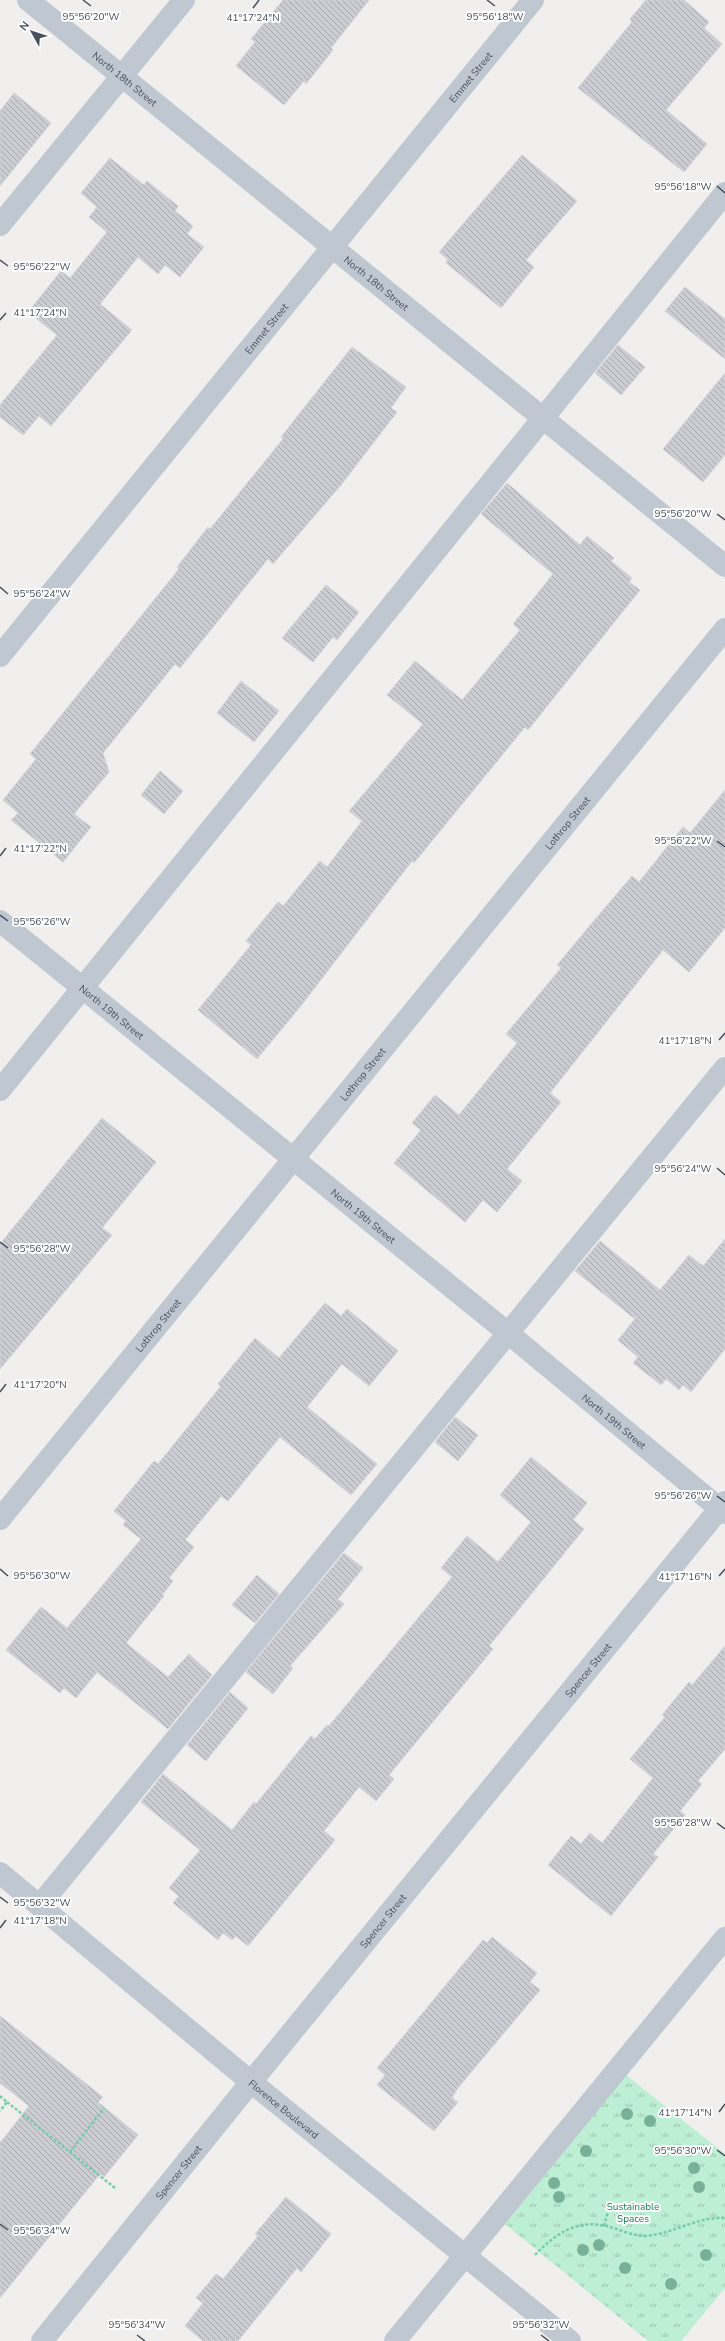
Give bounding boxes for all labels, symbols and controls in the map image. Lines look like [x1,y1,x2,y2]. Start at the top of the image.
text: 95°56'20"W [63,10,119,24]
text: 95°56'18"W [467,10,523,24]
text: 41°17'24"N [226,11,280,25]
north arrow [12,12,52,52]
text: N [16,18,33,34]
street label: North 18th Street [89,49,160,110]
street label: Emmet Street [446,49,496,106]
text: 95°56'18"W [655,180,711,194]
street label: North 18th Street [341,253,412,315]
text: 95°56'22"W [14,260,70,274]
street label: Emmet Street [242,300,292,357]
text: 41°17'24"N [13,306,67,320]
text: 95°56'20"W [655,507,711,521]
text: 95°56'24"W [14,587,70,601]
street label: Lothrop Street [542,793,594,853]
text: 95°56'22"W [655,834,711,848]
text: 41°17'22"N [13,842,67,856]
text: 95°56'26"W [14,915,70,929]
street label: North 19th Street [76,982,147,1043]
text: 41°17'18"N [658,1034,712,1048]
street label: Lothrop Street [337,1045,390,1104]
text: 95°56'24"W [655,1162,711,1176]
street label: North 19th Street [327,1186,399,1247]
text: 95°56'28"W [14,1242,70,1256]
street label: Lothrop Street [133,1296,185,1355]
text: 41°17'20"N [13,1378,67,1392]
street label: North 19th Street [578,1391,649,1453]
text: 95°56'26"W [655,1489,711,1503]
text: 95°56'30"W [14,1569,70,1583]
text: 41°17'16"N [658,1570,712,1584]
street label: Spencer Street [562,1640,615,1701]
text: 95°56'28"W [655,1816,711,1830]
street label: Spencer Street [357,1891,410,1952]
text: 95°56'32"W [14,1896,70,1910]
text: 41°17'18"N [13,1914,67,1928]
street label: Florence Boulevard [245,2077,322,2142]
text: 41°17'14"N [658,2106,712,2120]
street label: Spencer Street [153,2142,206,2203]
text: 95°56'30"W [655,2144,711,2158]
park label: Sustainable Spaces [607,2200,659,2226]
text: 95°56'34"W [14,2224,70,2238]
text: 95°56'34"W [109,2318,165,2332]
text: 95°56'32"W [513,2318,569,2332]

